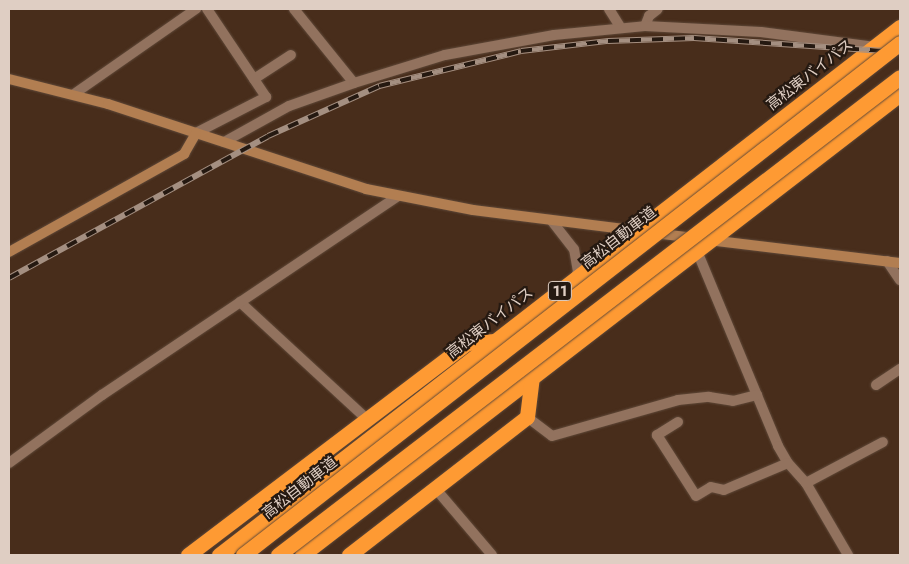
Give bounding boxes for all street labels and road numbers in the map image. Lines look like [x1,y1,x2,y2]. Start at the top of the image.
street label: 高松東バイパス [763,36,857,114]
street label: 高松自動車道 [578,203,660,273]
road number: 11 [548,280,572,302]
street label: 高松東バイパス [443,284,537,362]
street label: 高松自動車道 [259,453,341,523]

